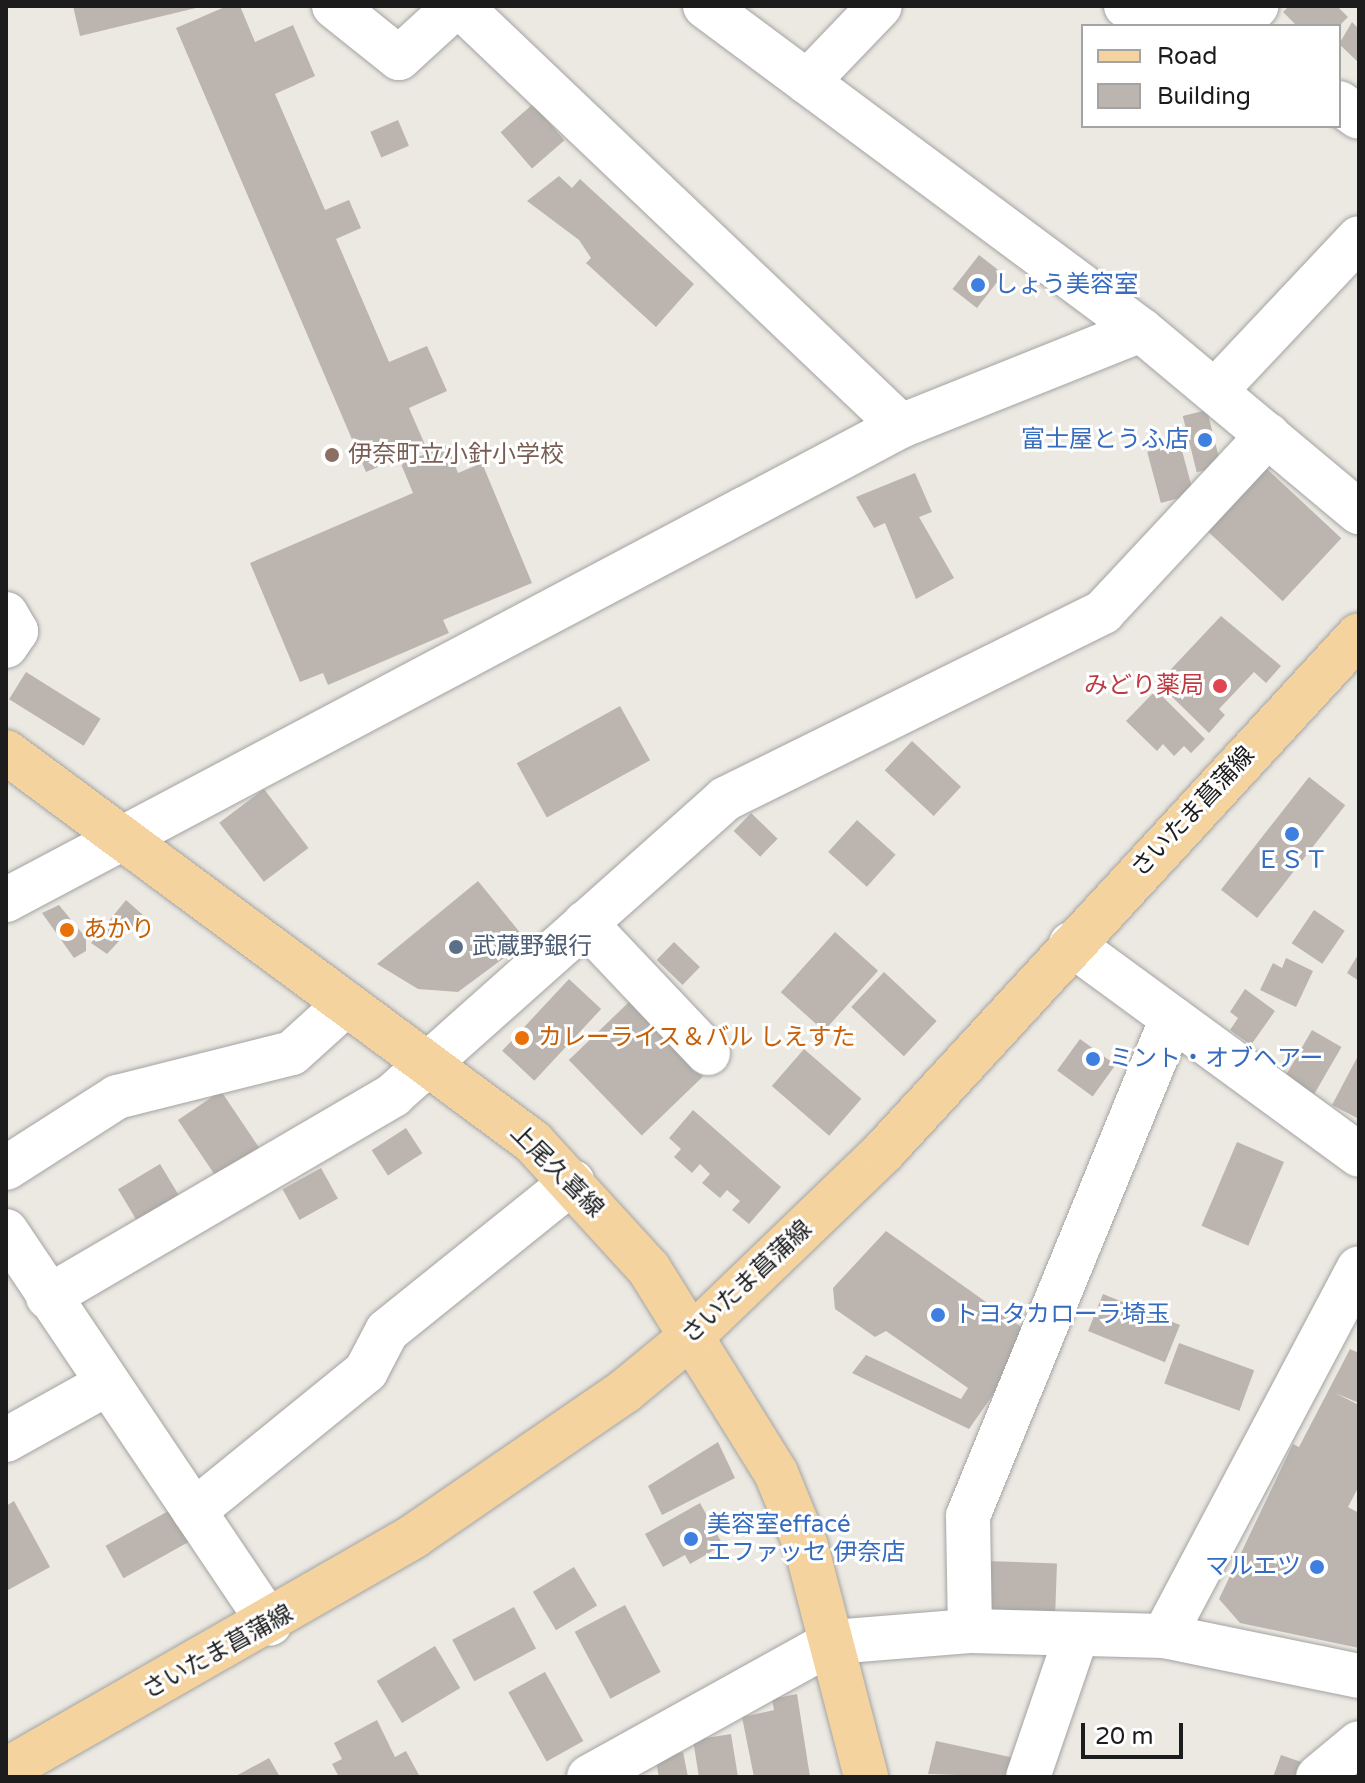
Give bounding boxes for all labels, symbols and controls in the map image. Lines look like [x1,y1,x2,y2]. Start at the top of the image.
legend [1081,24,1341,128]
text: Road [1157,42,1217,71]
text: Building [1157,82,1251,111]
place label: しょう美容室 [994,271,1138,299]
marker: しょう美容室 [969,276,987,294]
place label: 富士屋とうふ店 [1021,426,1189,454]
marker: 富士屋とうふ店 [1196,431,1214,449]
place label: 伊奈町立小針小学校 [348,441,564,469]
marker: 伊奈町立小針小学校 [323,446,341,464]
place label: みどり薬局 [1084,672,1204,700]
marker: みどり薬局 [1211,677,1229,695]
street label: さいたま菖蒲線 [1125,741,1261,883]
marker: ＥＳＴ [1283,825,1301,843]
place label: ＥＳＴ [1256,847,1328,875]
place label: あかり [83,916,155,944]
marker: あかり [58,921,76,939]
place label: 武蔵野銀行 [472,933,592,961]
marker: 武蔵野銀行 [447,938,465,956]
place label: カレーライス＆バル しえすた [538,1024,856,1052]
marker: カレーライス＆バル しえすた [513,1029,531,1047]
place label: ミント・オブヘアー [1109,1045,1324,1073]
marker: ミント・オブヘアー [1084,1050,1102,1068]
street label: 上尾久喜線 [504,1118,610,1224]
street label: さいたま菖蒲線 [676,1214,818,1350]
place label: トヨタカローラ埼玉 [954,1301,1170,1329]
marker: トヨタカローラ埼玉 [929,1306,947,1324]
place label: 美容室effacé エファッセ 伊奈店 [707,1511,905,1567]
marker: 美容室effacé エファッセ 伊奈店 [682,1530,700,1548]
place label: マルエツ [1205,1553,1301,1581]
marker: マルエツ [1308,1558,1326,1576]
street label: さいたま菖蒲線 [138,1599,298,1705]
scale bar [1085,1707,1187,1757]
text: 20 m [1095,1722,1153,1751]

